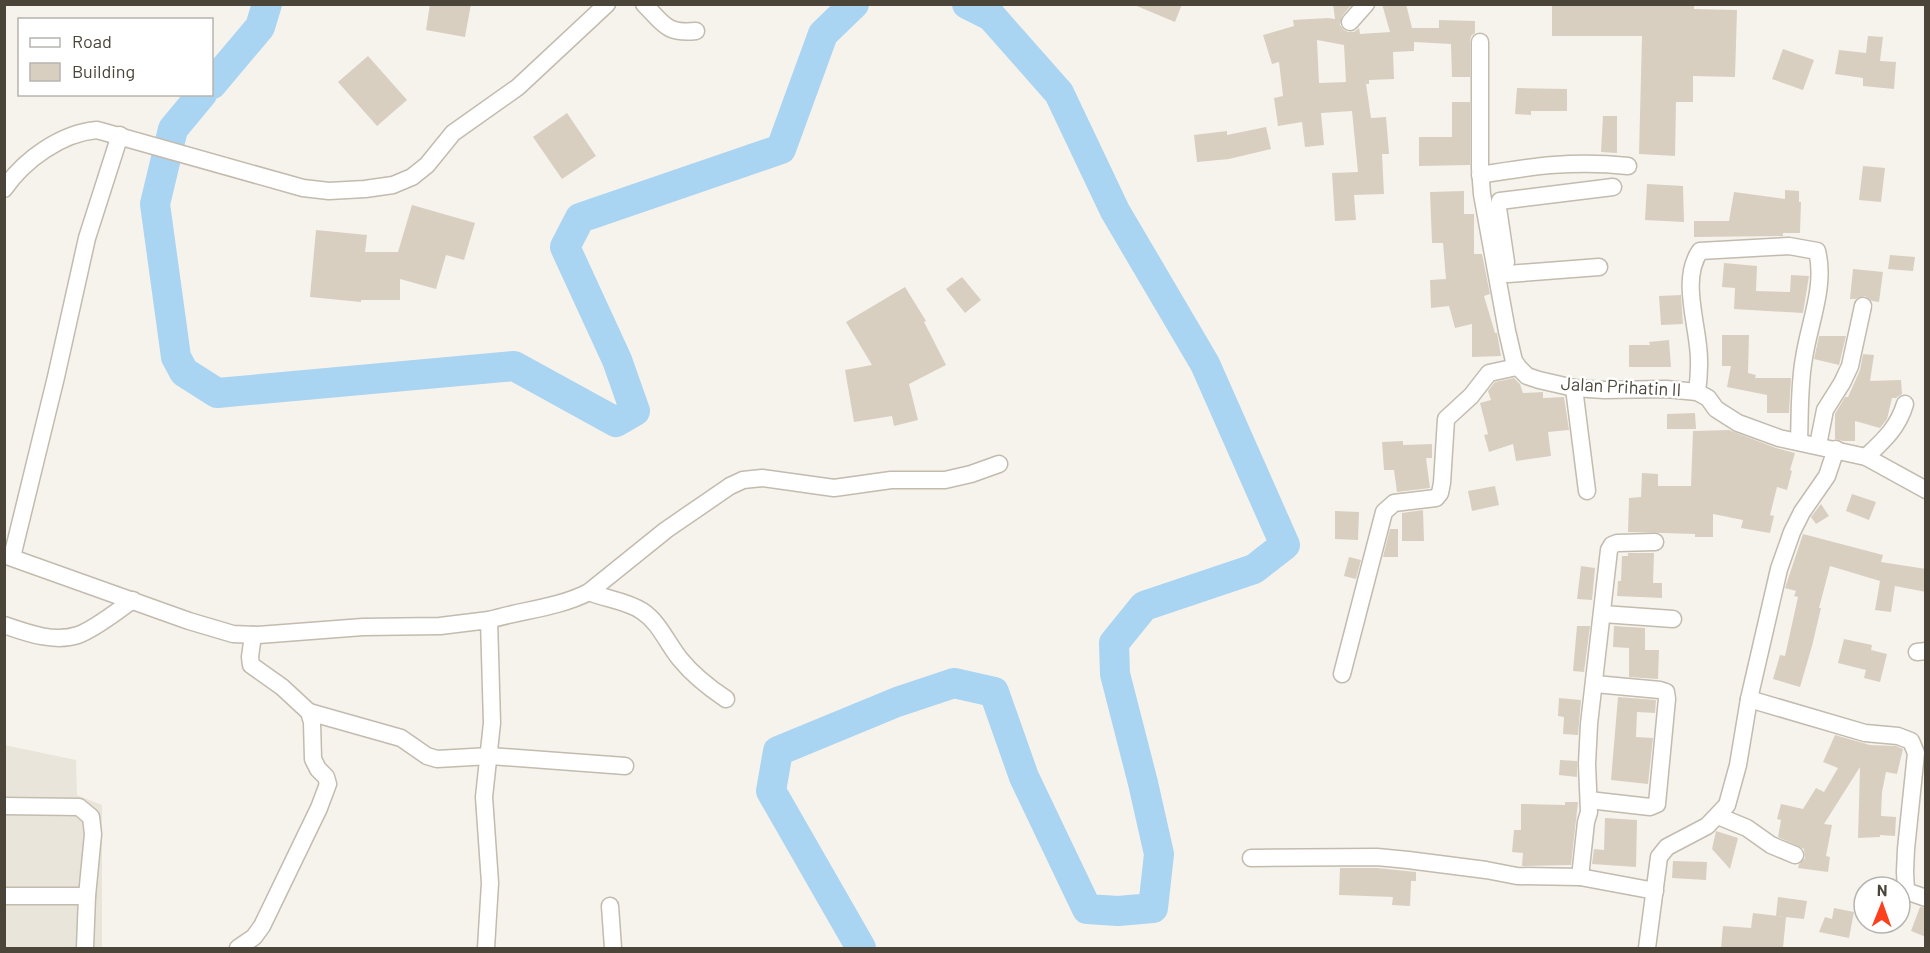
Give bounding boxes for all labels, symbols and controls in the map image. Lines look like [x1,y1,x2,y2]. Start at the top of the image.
legend [18,18,213,96]
text: Road [72,30,112,52]
text: Building [72,60,135,82]
street label: Jalan Prihatin II [1560,372,1682,400]
north arrow [1852,875,1912,935]
text: N [1877,880,1888,899]

